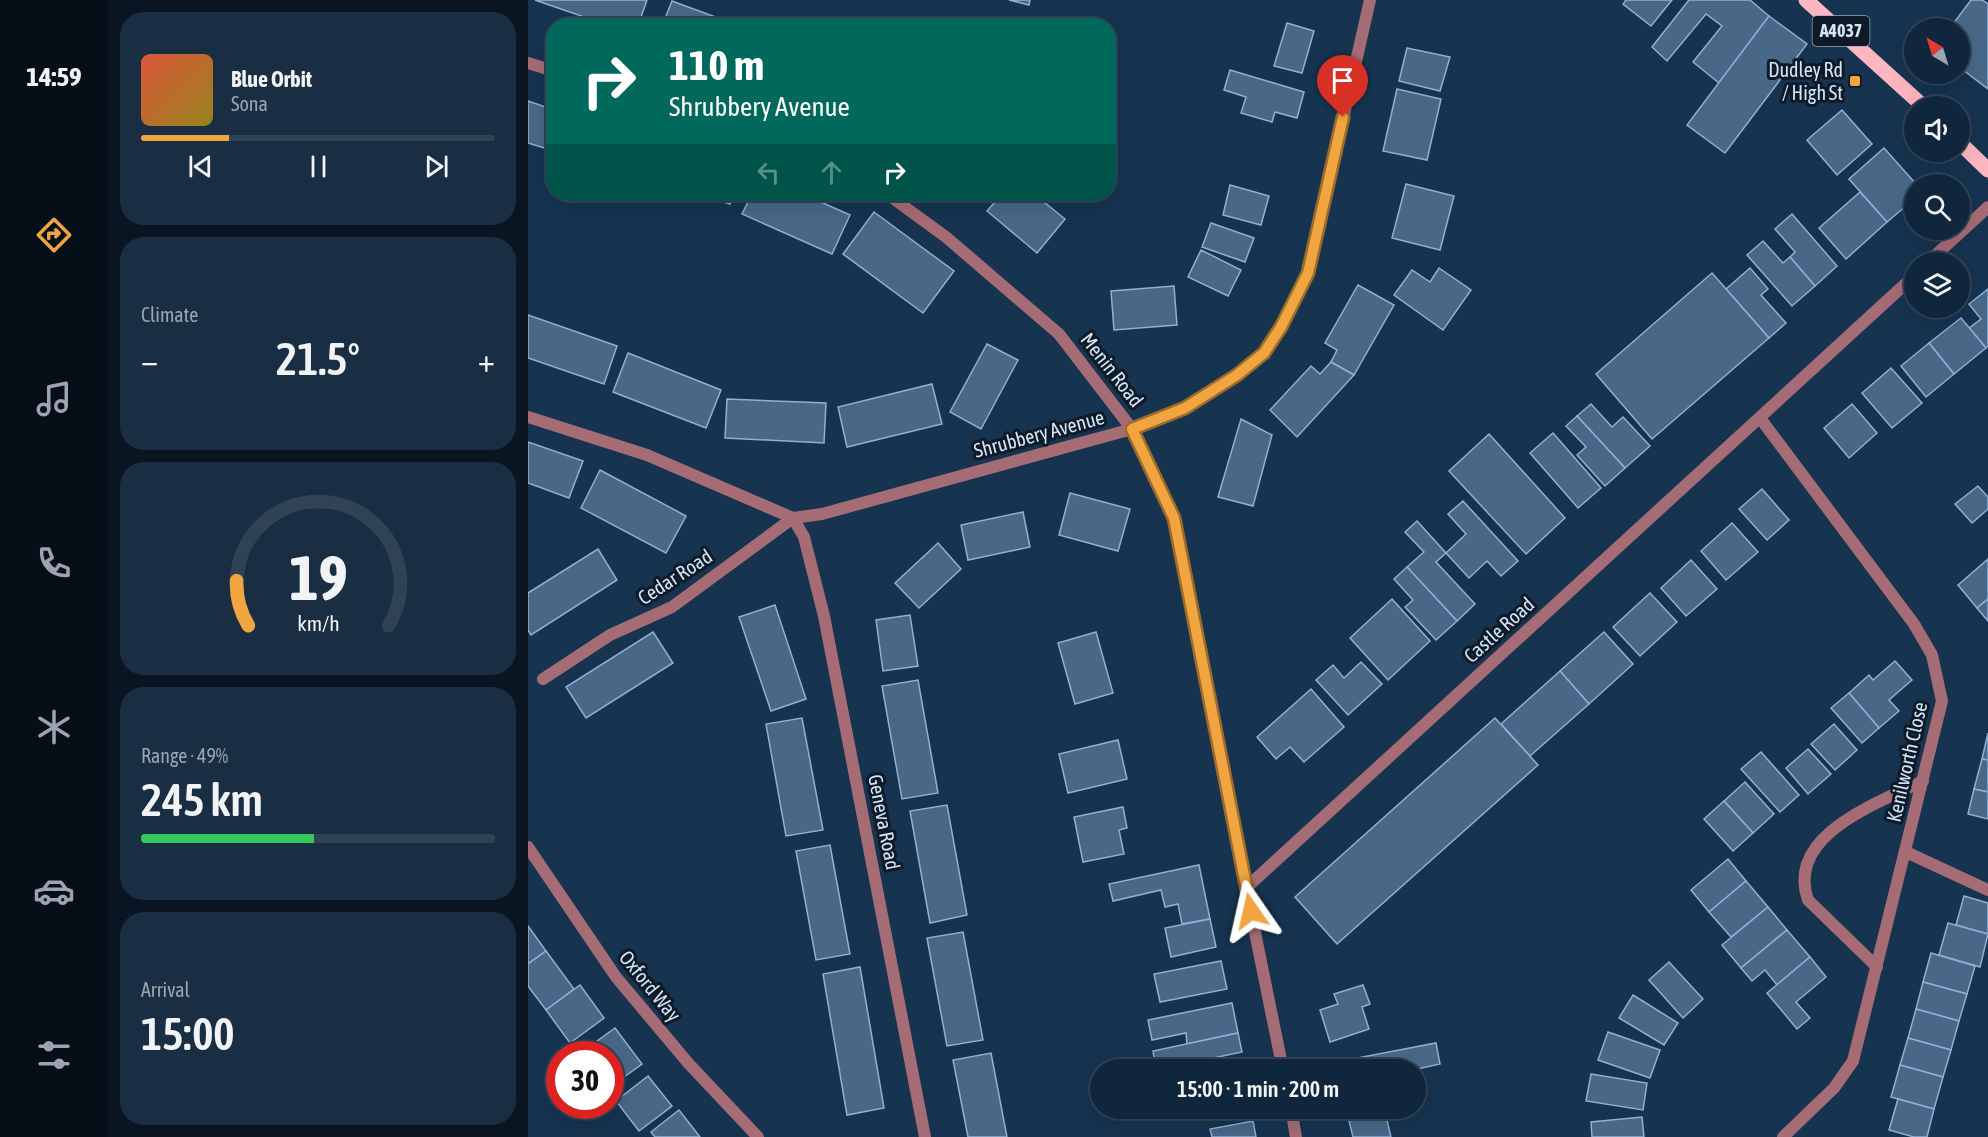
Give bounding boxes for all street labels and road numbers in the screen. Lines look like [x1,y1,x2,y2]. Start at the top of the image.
road number: A4037 [1812,16,1870,46]
street label: Menin Road [1076,328,1148,411]
street label: Shrubbery Avenue [971,405,1107,462]
street label: Cedar Road [633,544,716,609]
street label: Castle Road [1459,592,1538,667]
street label: Kenilworth Close [1882,700,1932,824]
street label: Geneva Road [864,772,905,871]
street label: Oxford Way [615,946,686,1026]

